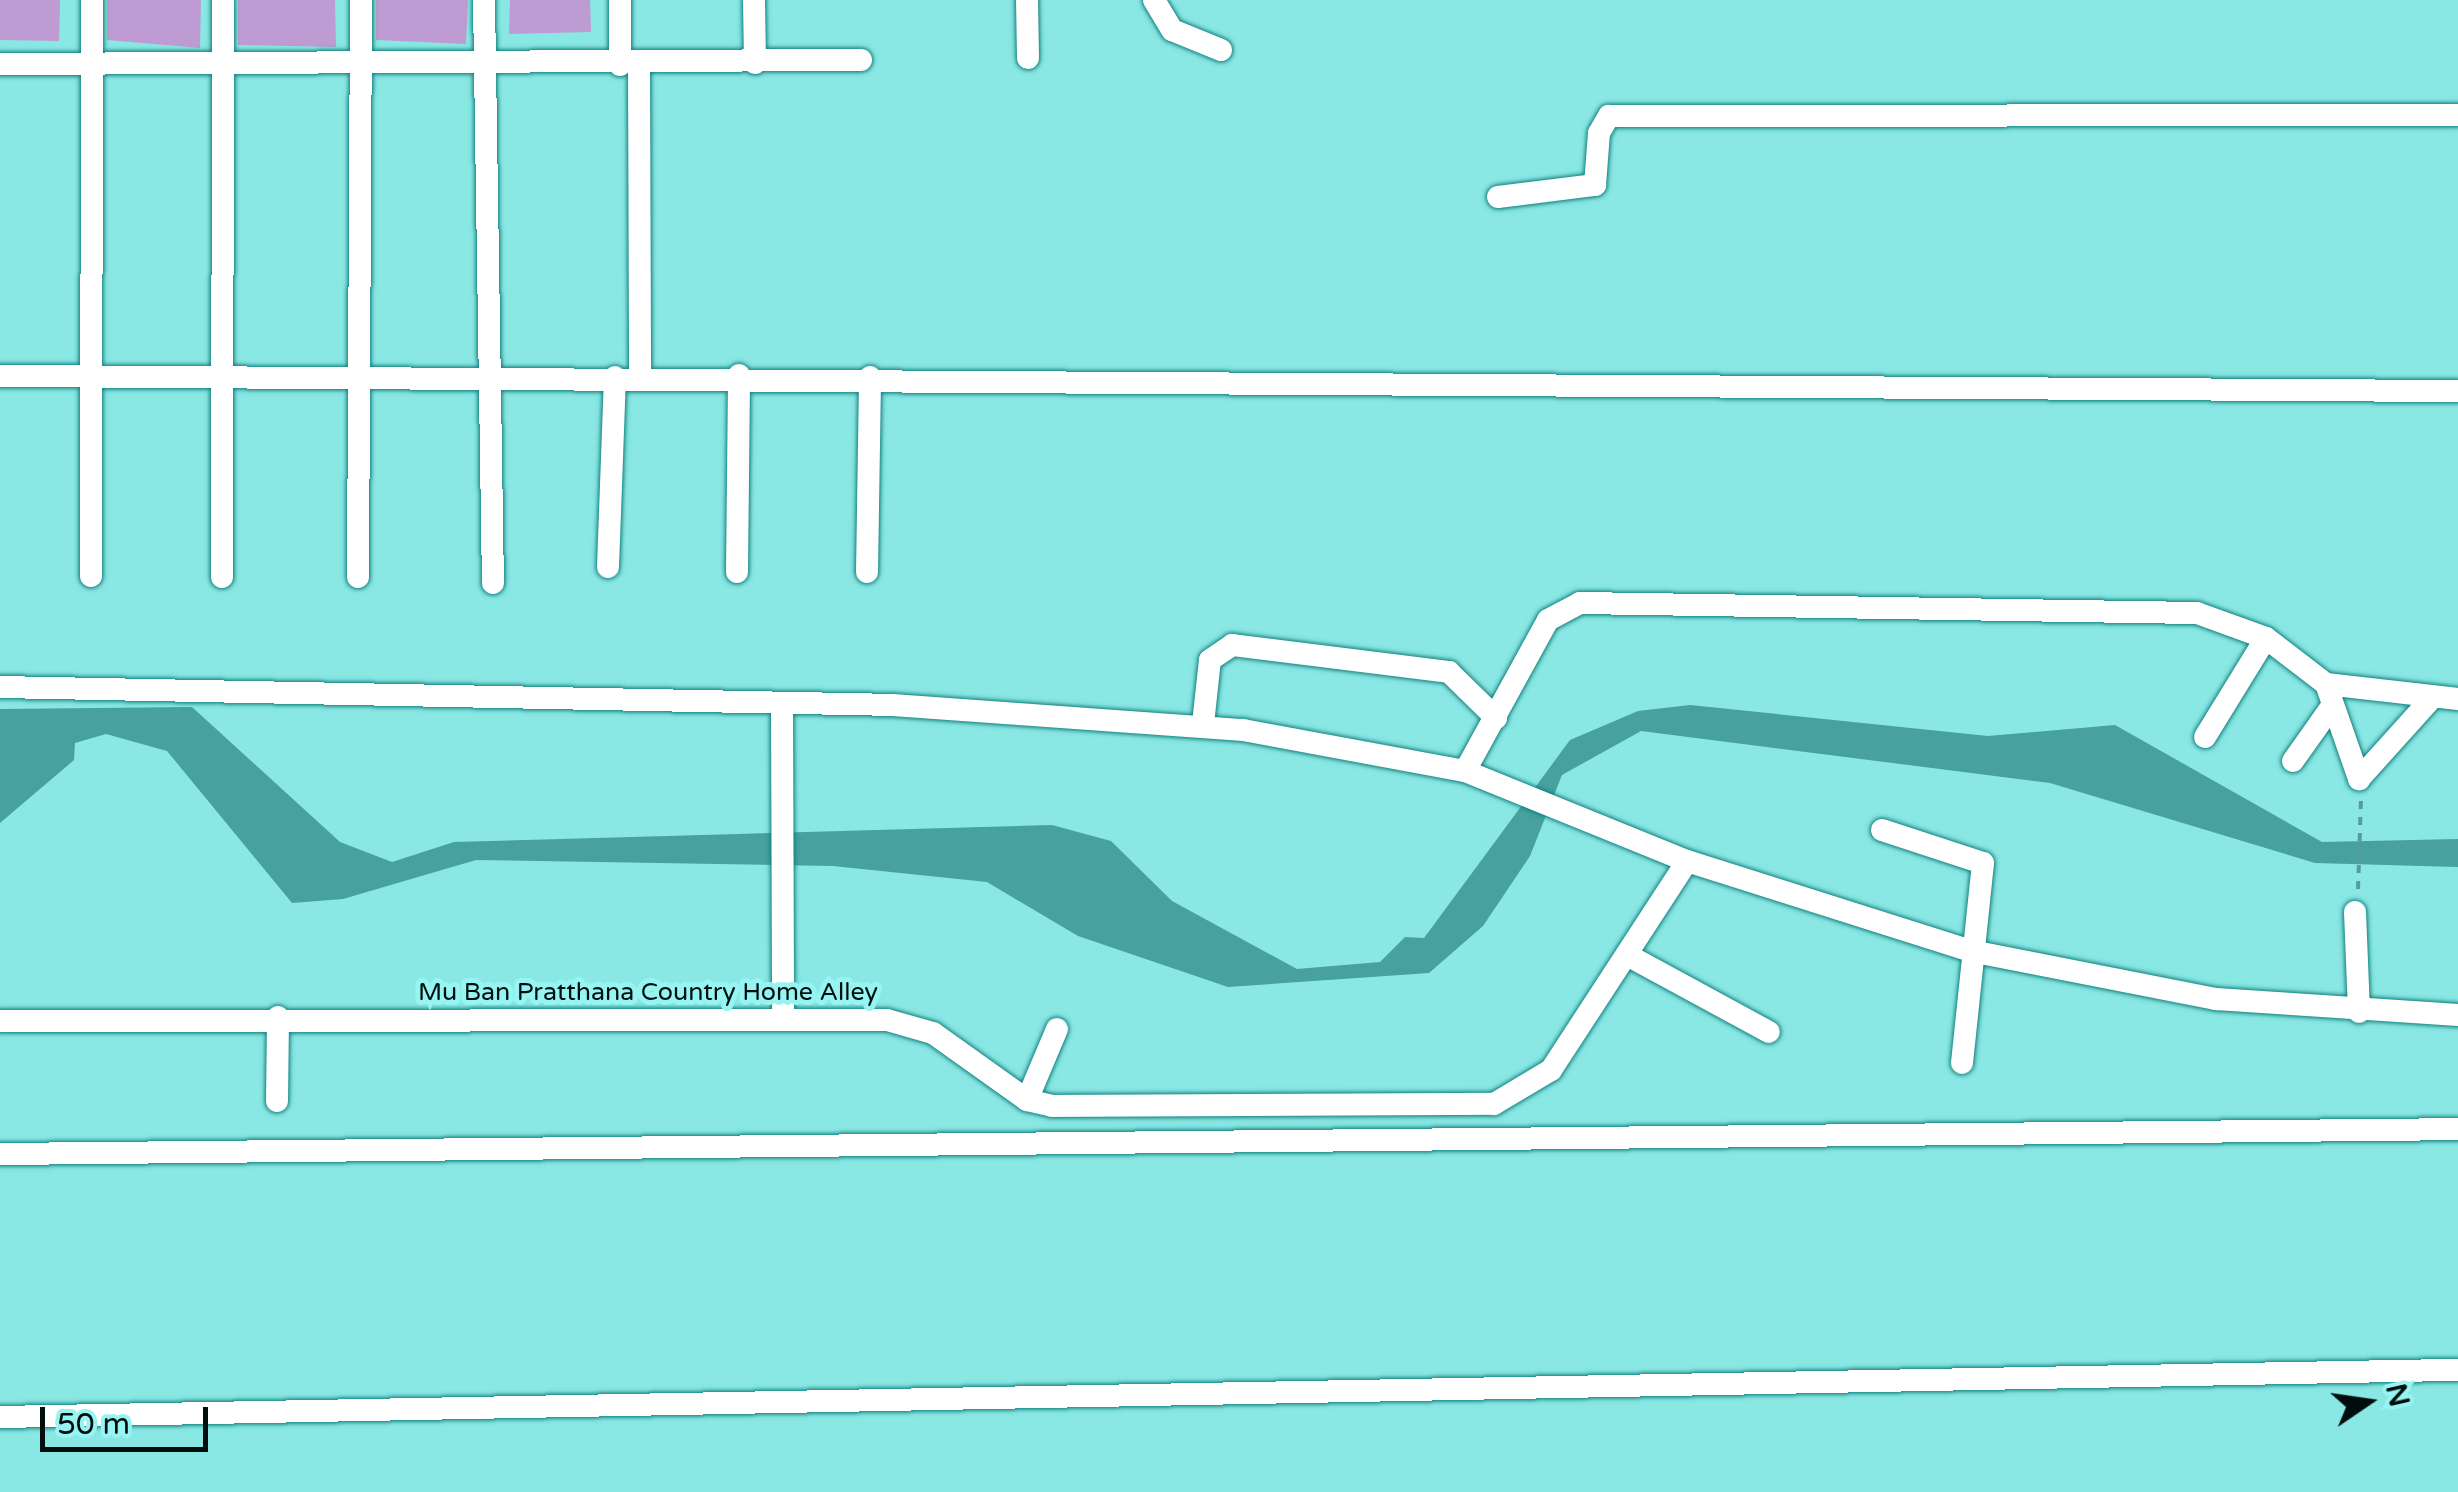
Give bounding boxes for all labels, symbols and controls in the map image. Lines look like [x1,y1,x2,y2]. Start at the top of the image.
street label: Mu Ban Pratthana Country Home Alley [418,977,878,1007]
north arrow [2318,1352,2418,1452]
text: N [2378,1380,2416,1410]
scale bar [45,1387,212,1449]
text: 50 m [57,1406,130,1443]

